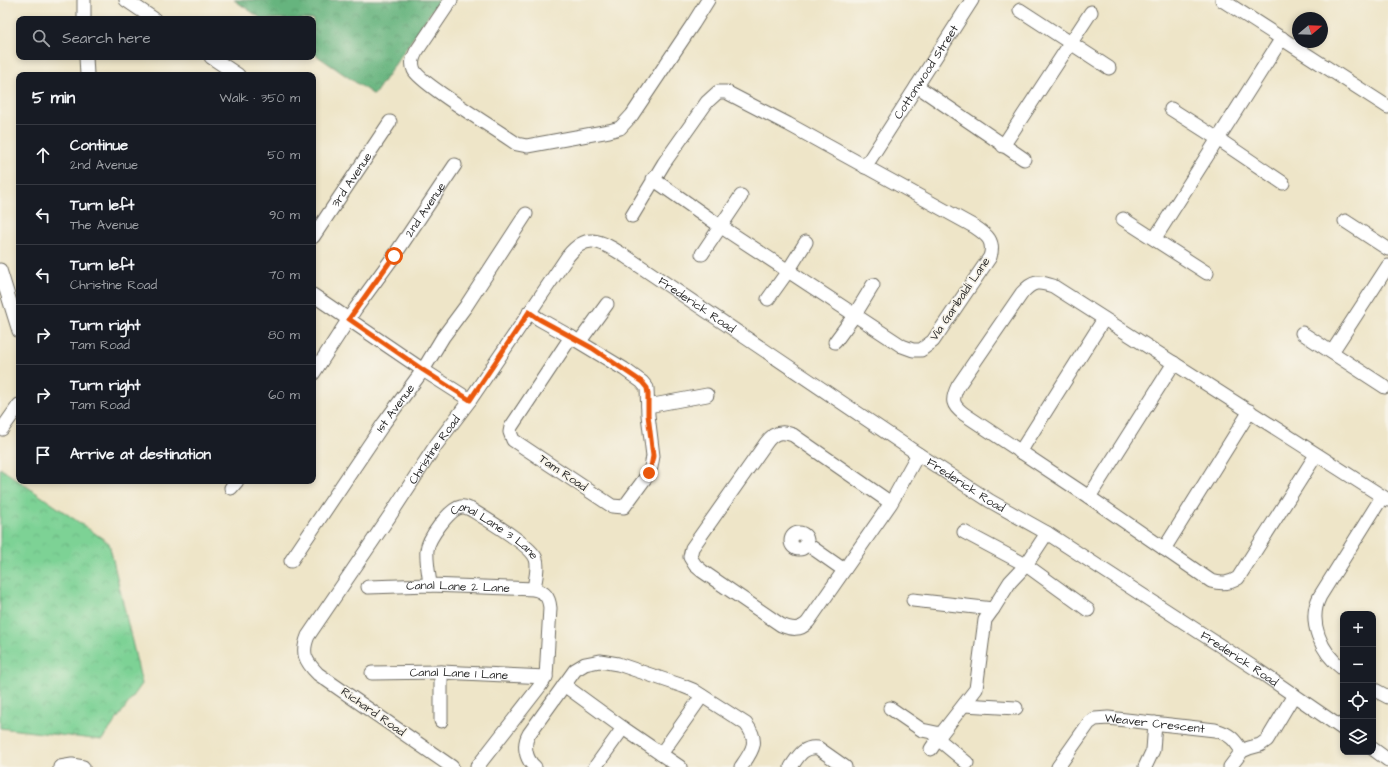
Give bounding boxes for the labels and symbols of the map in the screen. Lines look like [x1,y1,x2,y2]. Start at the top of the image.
north arrow [1292,12,1328,48]
street label: Cottonwood Street [889,21,963,122]
street label: 3rd Avenue [327,148,376,210]
street label: 2nd Avenue [401,178,450,240]
route start [385,247,403,265]
street label: Via Garibaldi Lane [926,253,995,344]
street label: Frederick Road [655,272,739,337]
street label: 1st Avenue [372,380,419,436]
street label: Christine Road [404,412,464,487]
street label: Tam Road [535,450,591,496]
street label: Frederick Road [924,454,1008,516]
route end [640,464,658,482]
street label: Canal Lane 3 Lane [447,498,543,563]
street label: Canal Lane 2 Lane [406,576,511,597]
street label: Frederick Road [1197,627,1282,690]
street label: Canal Lane 1 Lane [410,663,509,684]
street label: Richard Road [337,683,409,741]
street label: Weaver Crescent [1104,709,1206,737]

